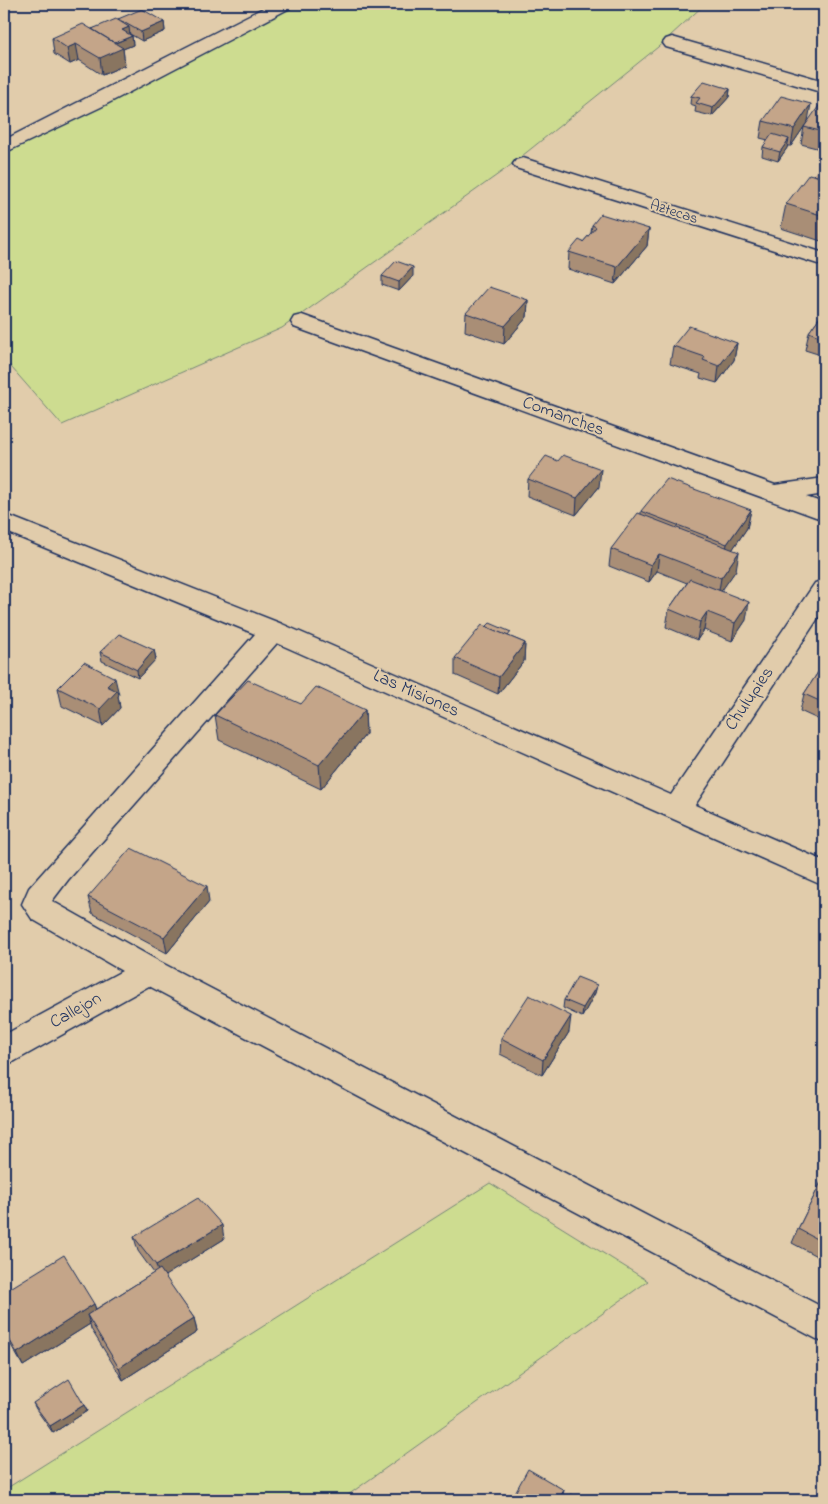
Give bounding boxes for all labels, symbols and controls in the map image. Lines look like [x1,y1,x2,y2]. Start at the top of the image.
street label: Aztecas [647,194,701,230]
street label: Comanches [518,390,608,444]
street label: Chulupies [719,662,781,736]
street label: Las Misiones [369,663,463,725]
street label: Callejon [45,986,107,1036]

